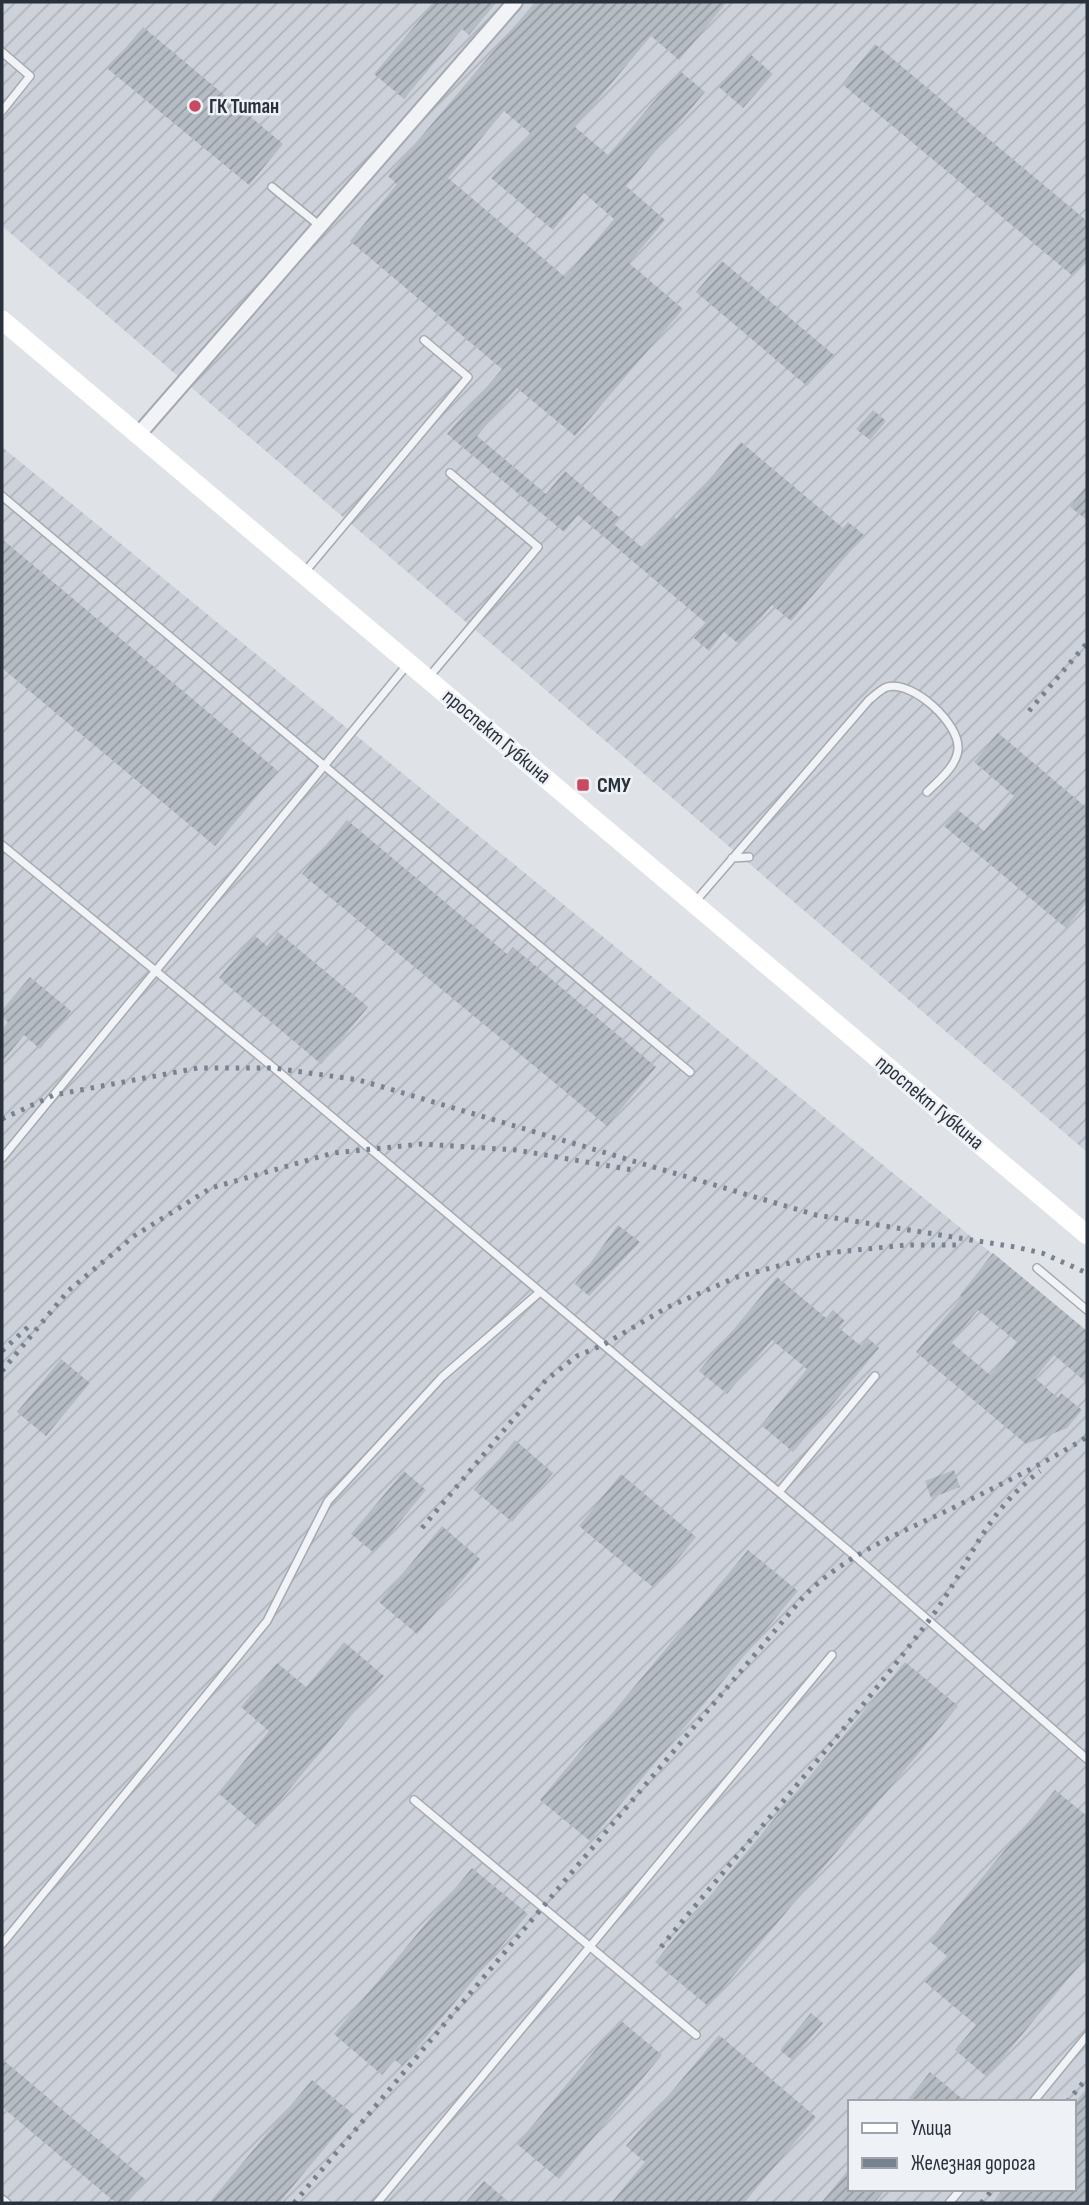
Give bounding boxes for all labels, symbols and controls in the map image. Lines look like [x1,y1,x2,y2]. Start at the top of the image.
place label: ГК Титан [209,94,279,119]
marker: ГК Титан [187,98,203,114]
street label: проспект Губкина [437,684,556,789]
place label: СМУ [597,773,631,798]
marker: СМУ [575,777,591,793]
street label: проспект Губкина [870,1050,989,1155]
legend [848,2100,1075,2191]
text: Улица [911,2116,952,2141]
text: Железная дорога [911,2151,1036,2176]

